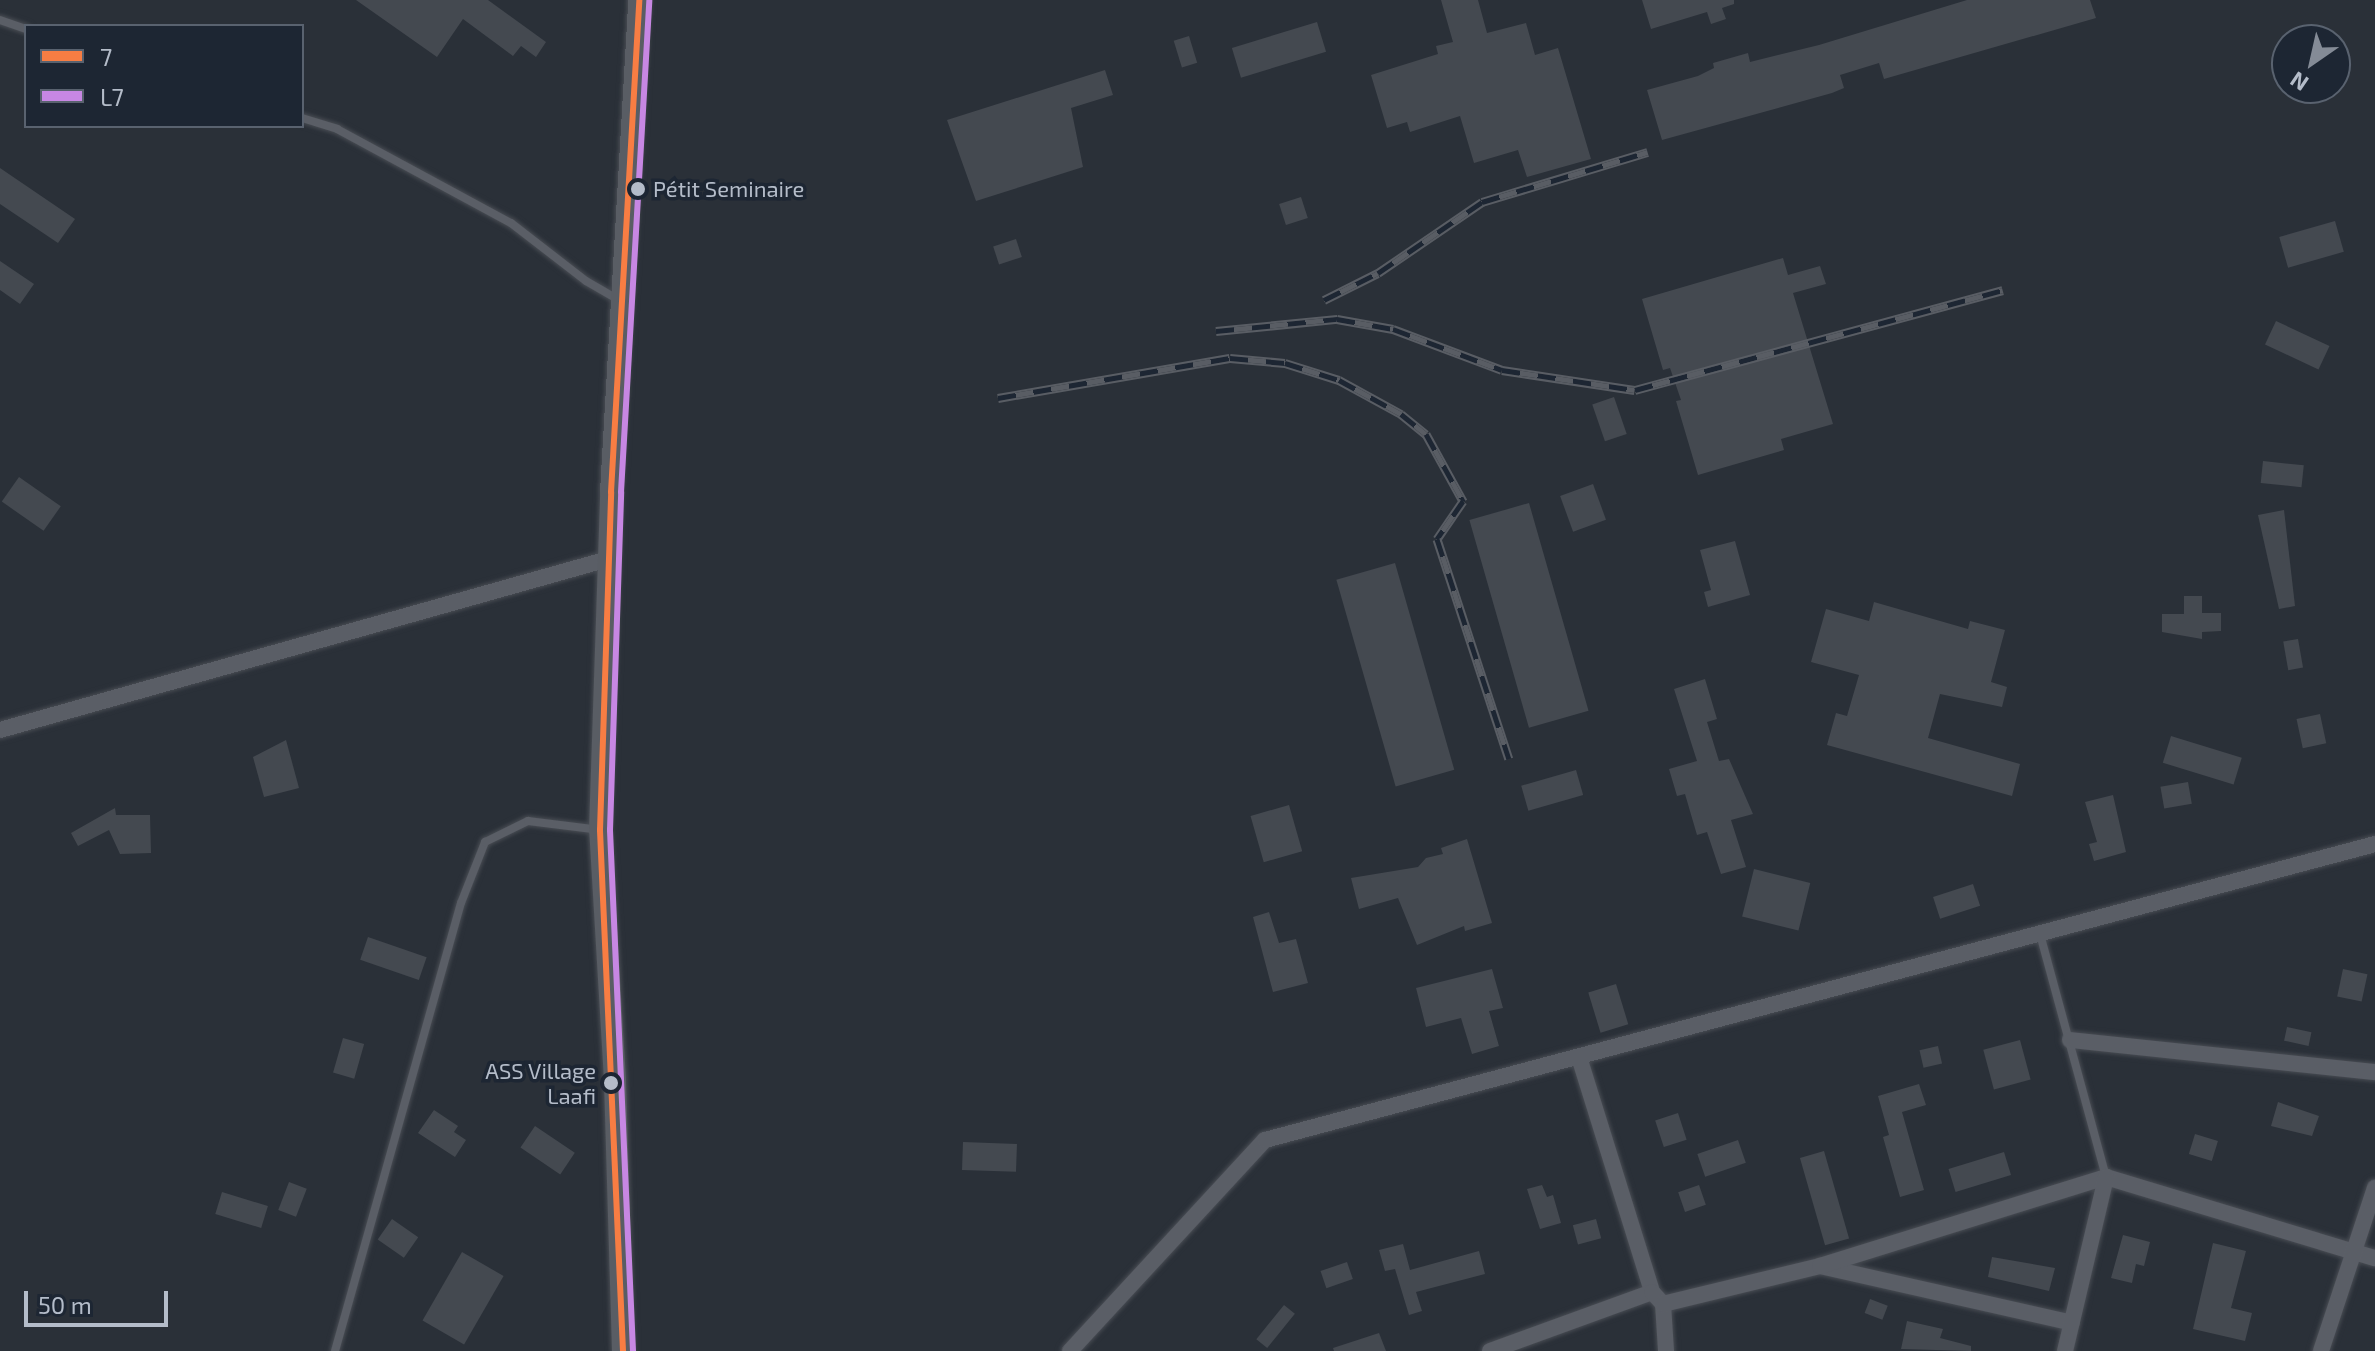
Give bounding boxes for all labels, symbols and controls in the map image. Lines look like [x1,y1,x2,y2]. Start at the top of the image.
legend [24,24,304,128]
north arrow [2271,24,2351,104]
text: 7 [100,42,112,71]
text: N [2285,67,2313,97]
text: L7 [100,82,124,111]
place label: Pétit Seminaire [653,176,804,202]
marker: Pétit Seminaire [630,181,646,197]
place label: ASS Village Laafi [485,1057,596,1108]
marker: ASS Village Laafi [603,1075,619,1091]
scale bar [28,1275,172,1325]
text: 50 m [38,1290,92,1319]

